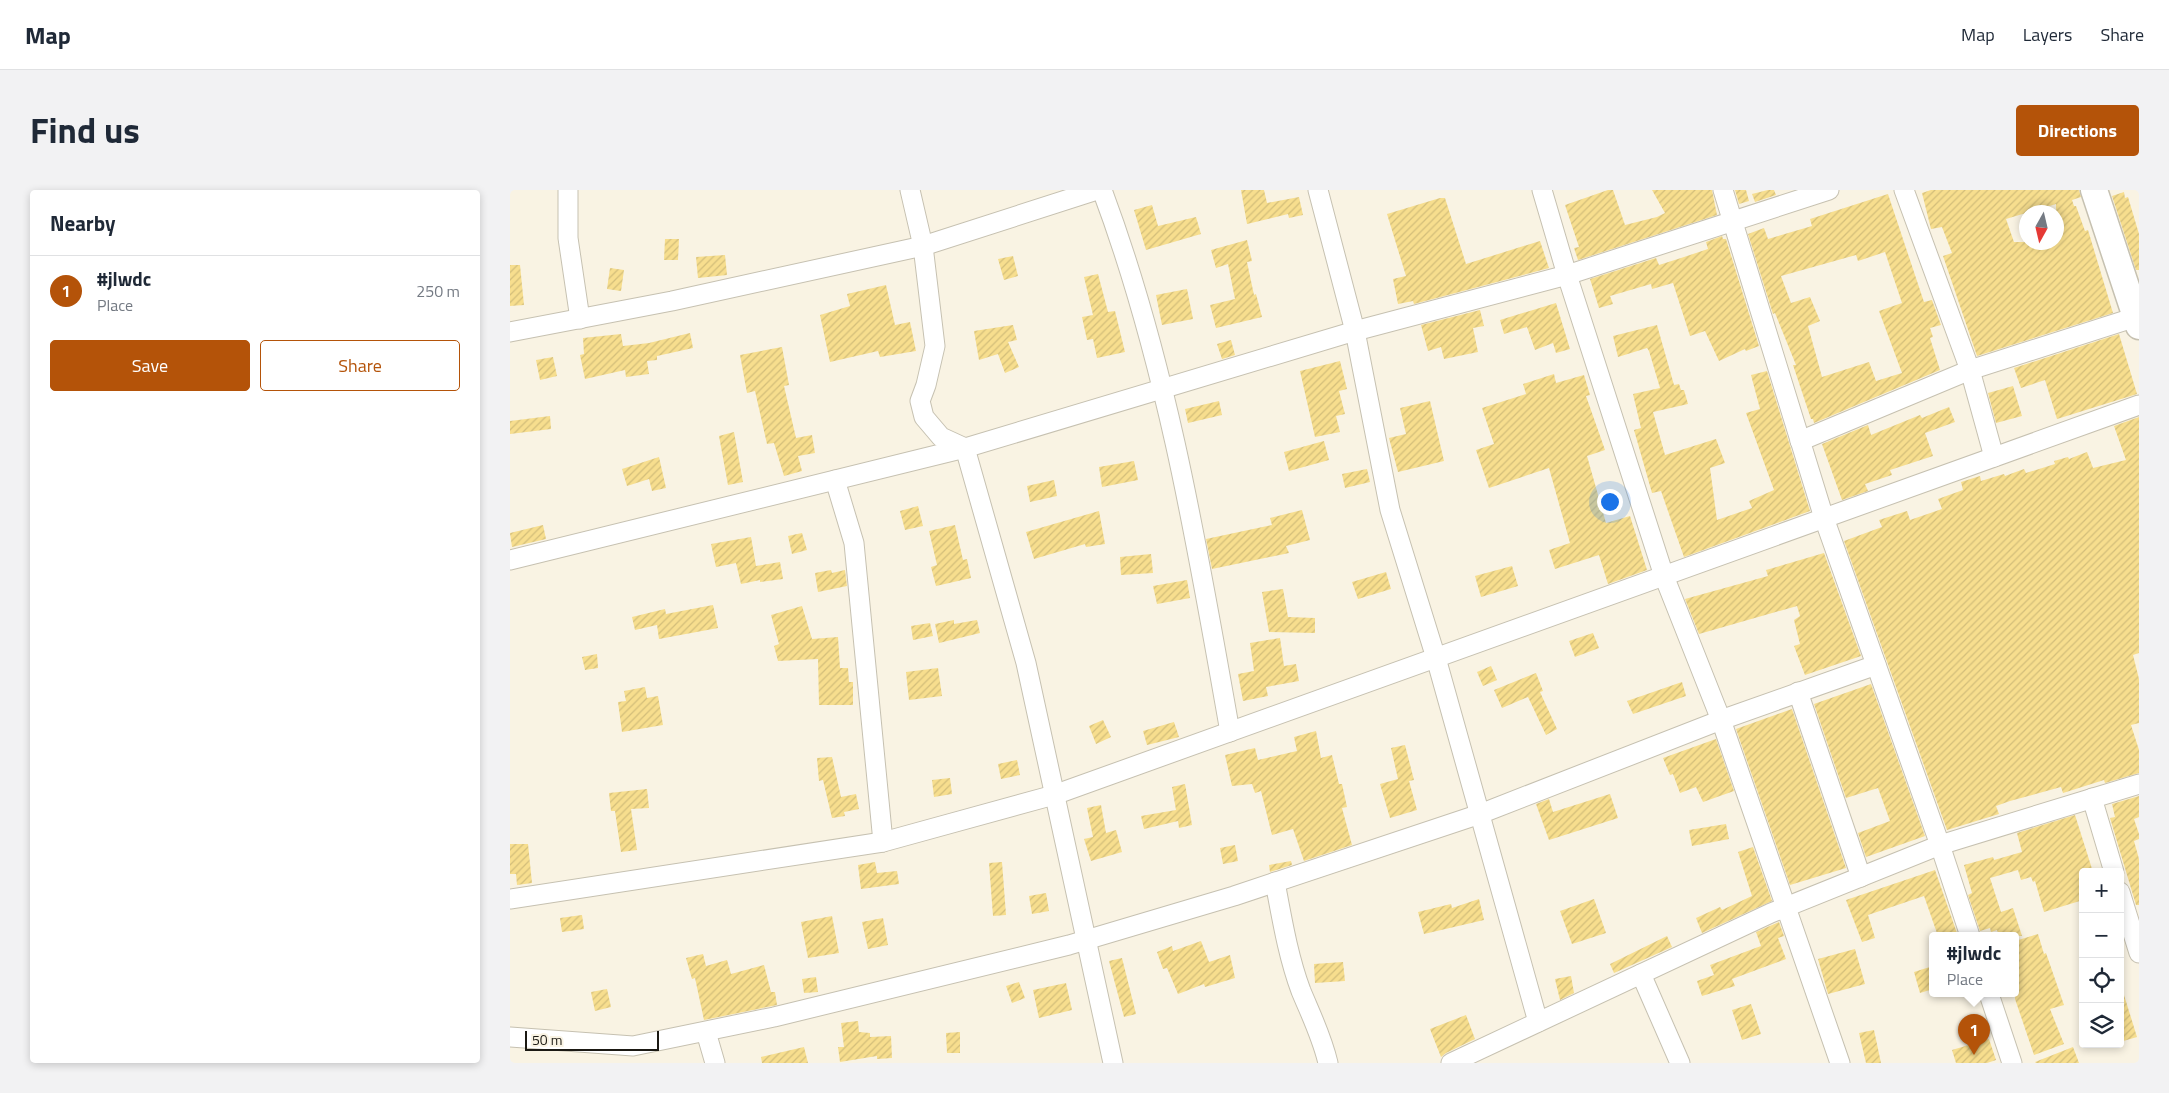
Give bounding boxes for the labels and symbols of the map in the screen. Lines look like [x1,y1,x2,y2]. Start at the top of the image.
north arrow [2019,205,2064,250]
your location [1597,489,1623,515]
pin: 1 [1958,1014,1990,1055]
scale bar [525,1028,659,1051]

